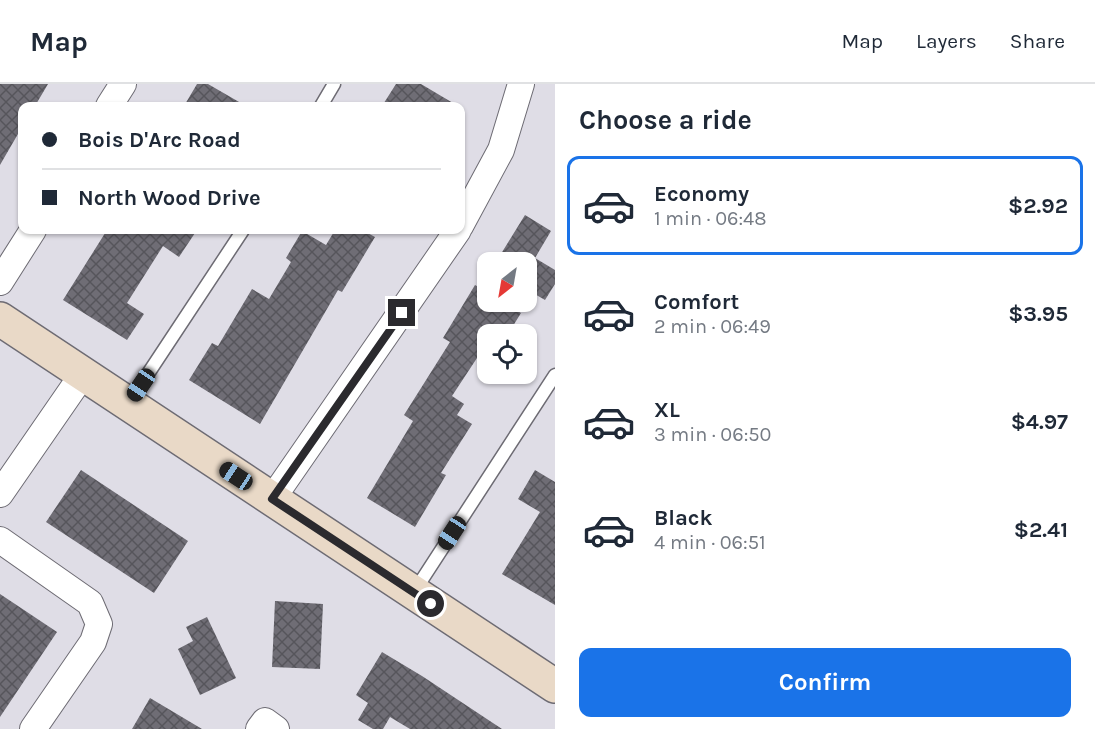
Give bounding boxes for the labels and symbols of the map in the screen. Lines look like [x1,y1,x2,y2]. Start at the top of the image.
north arrow [477,252,537,312]
route end [388,299,415,326]
car [123,365,159,405]
car [216,459,256,493]
car [435,513,469,553]
route start [417,590,444,617]

